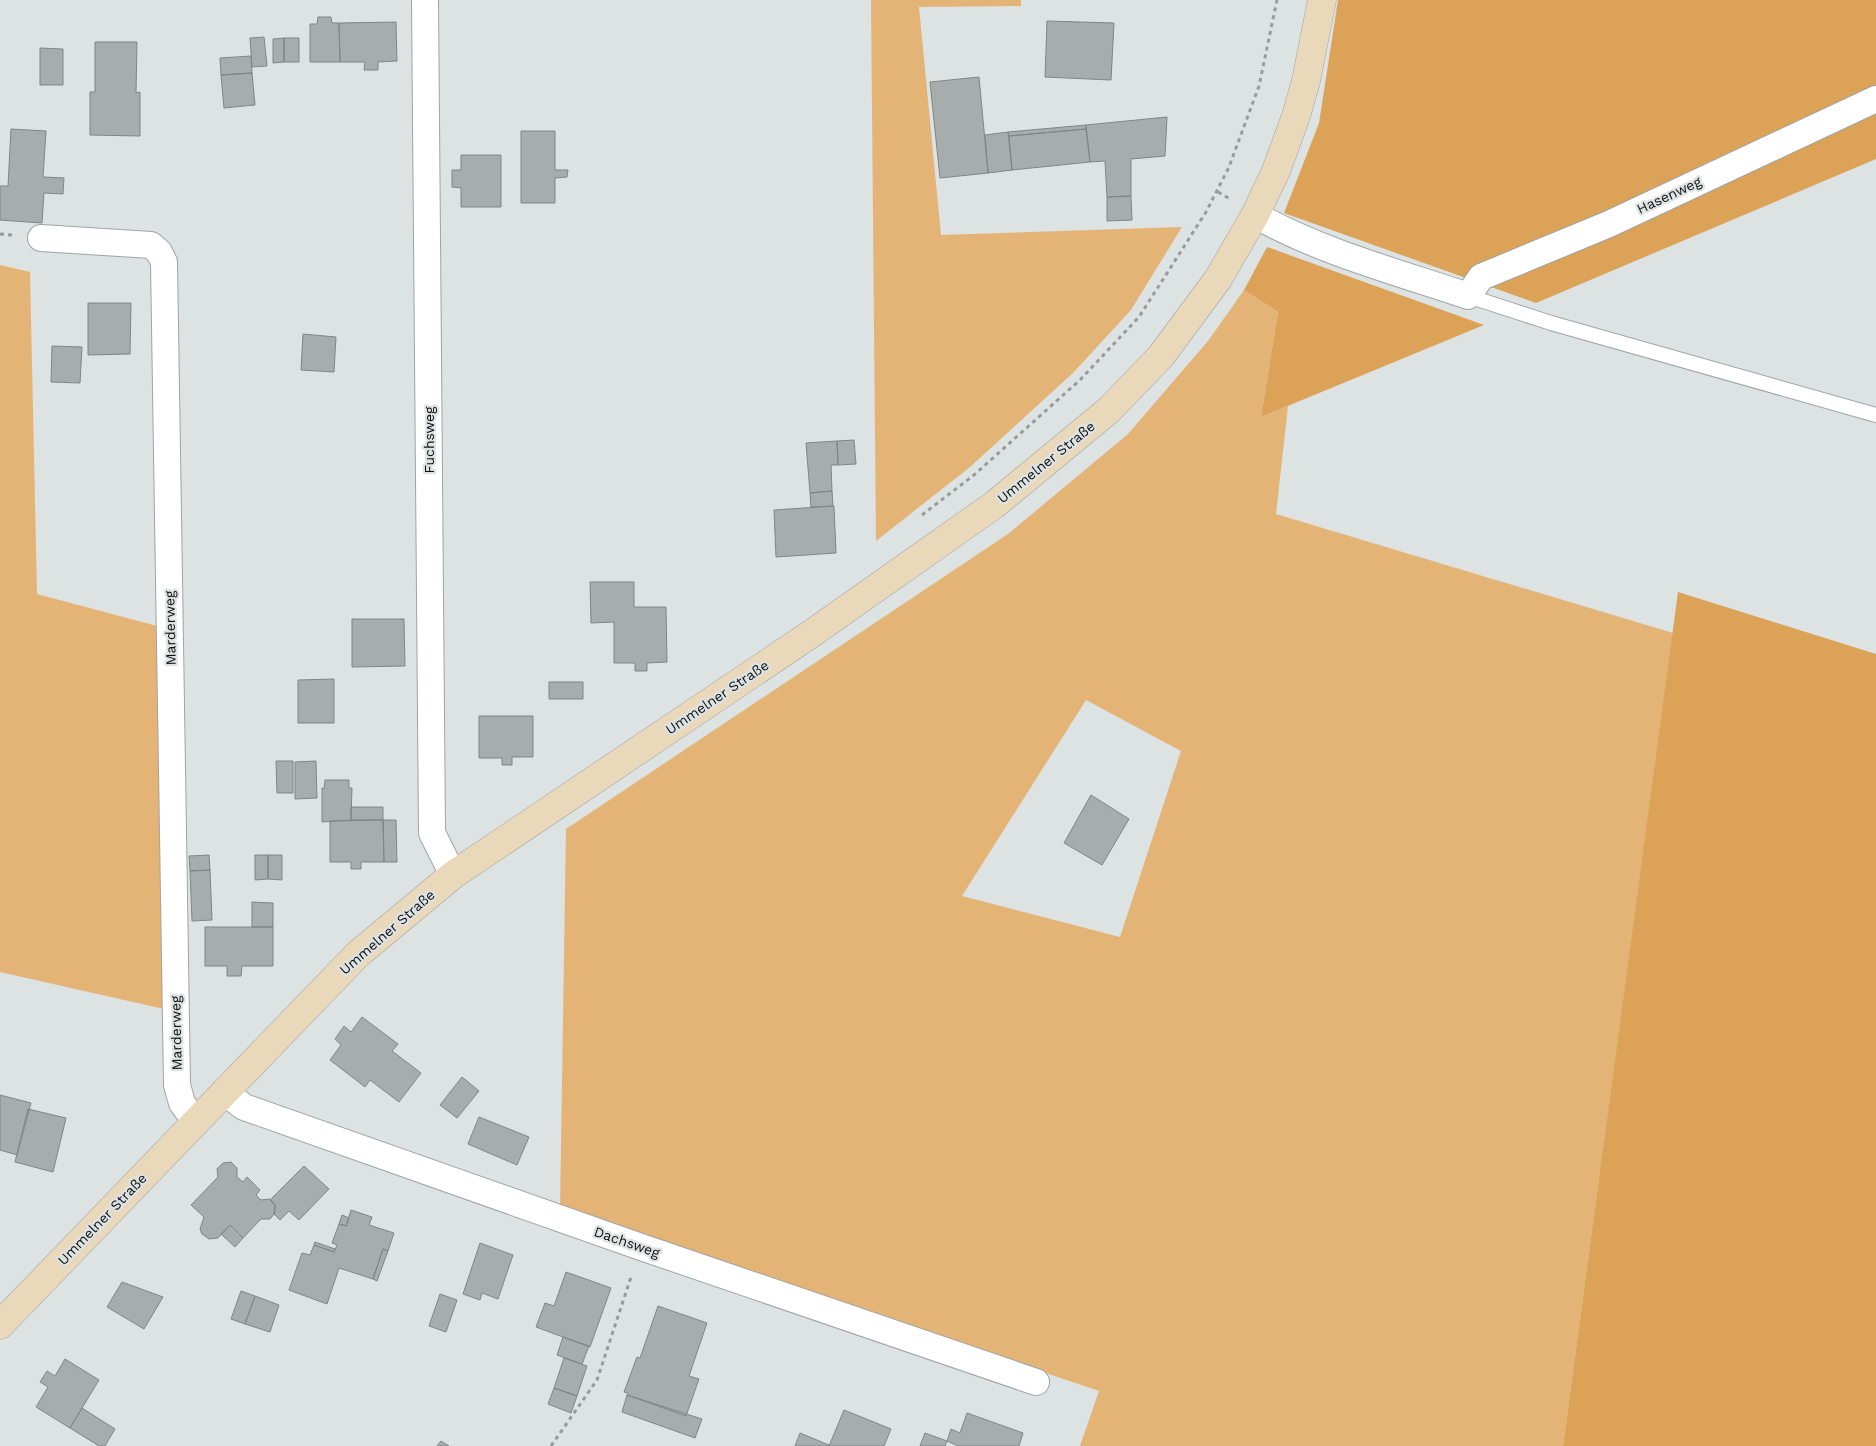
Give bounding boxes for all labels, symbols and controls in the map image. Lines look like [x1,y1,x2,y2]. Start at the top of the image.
street label: Hasenweg [1634,173,1704,217]
street label: Fuchsweg [421,406,437,474]
street label: Ummelner Straße [994,418,1098,506]
street label: Marderweg [161,590,179,666]
street label: Ummelner Straße [662,657,772,737]
street label: Ummelner Straße [336,886,438,978]
street label: Marderweg [167,995,185,1071]
street label: Ummelner Straße [54,1170,150,1268]
street label: Dachsweg [592,1223,662,1261]

